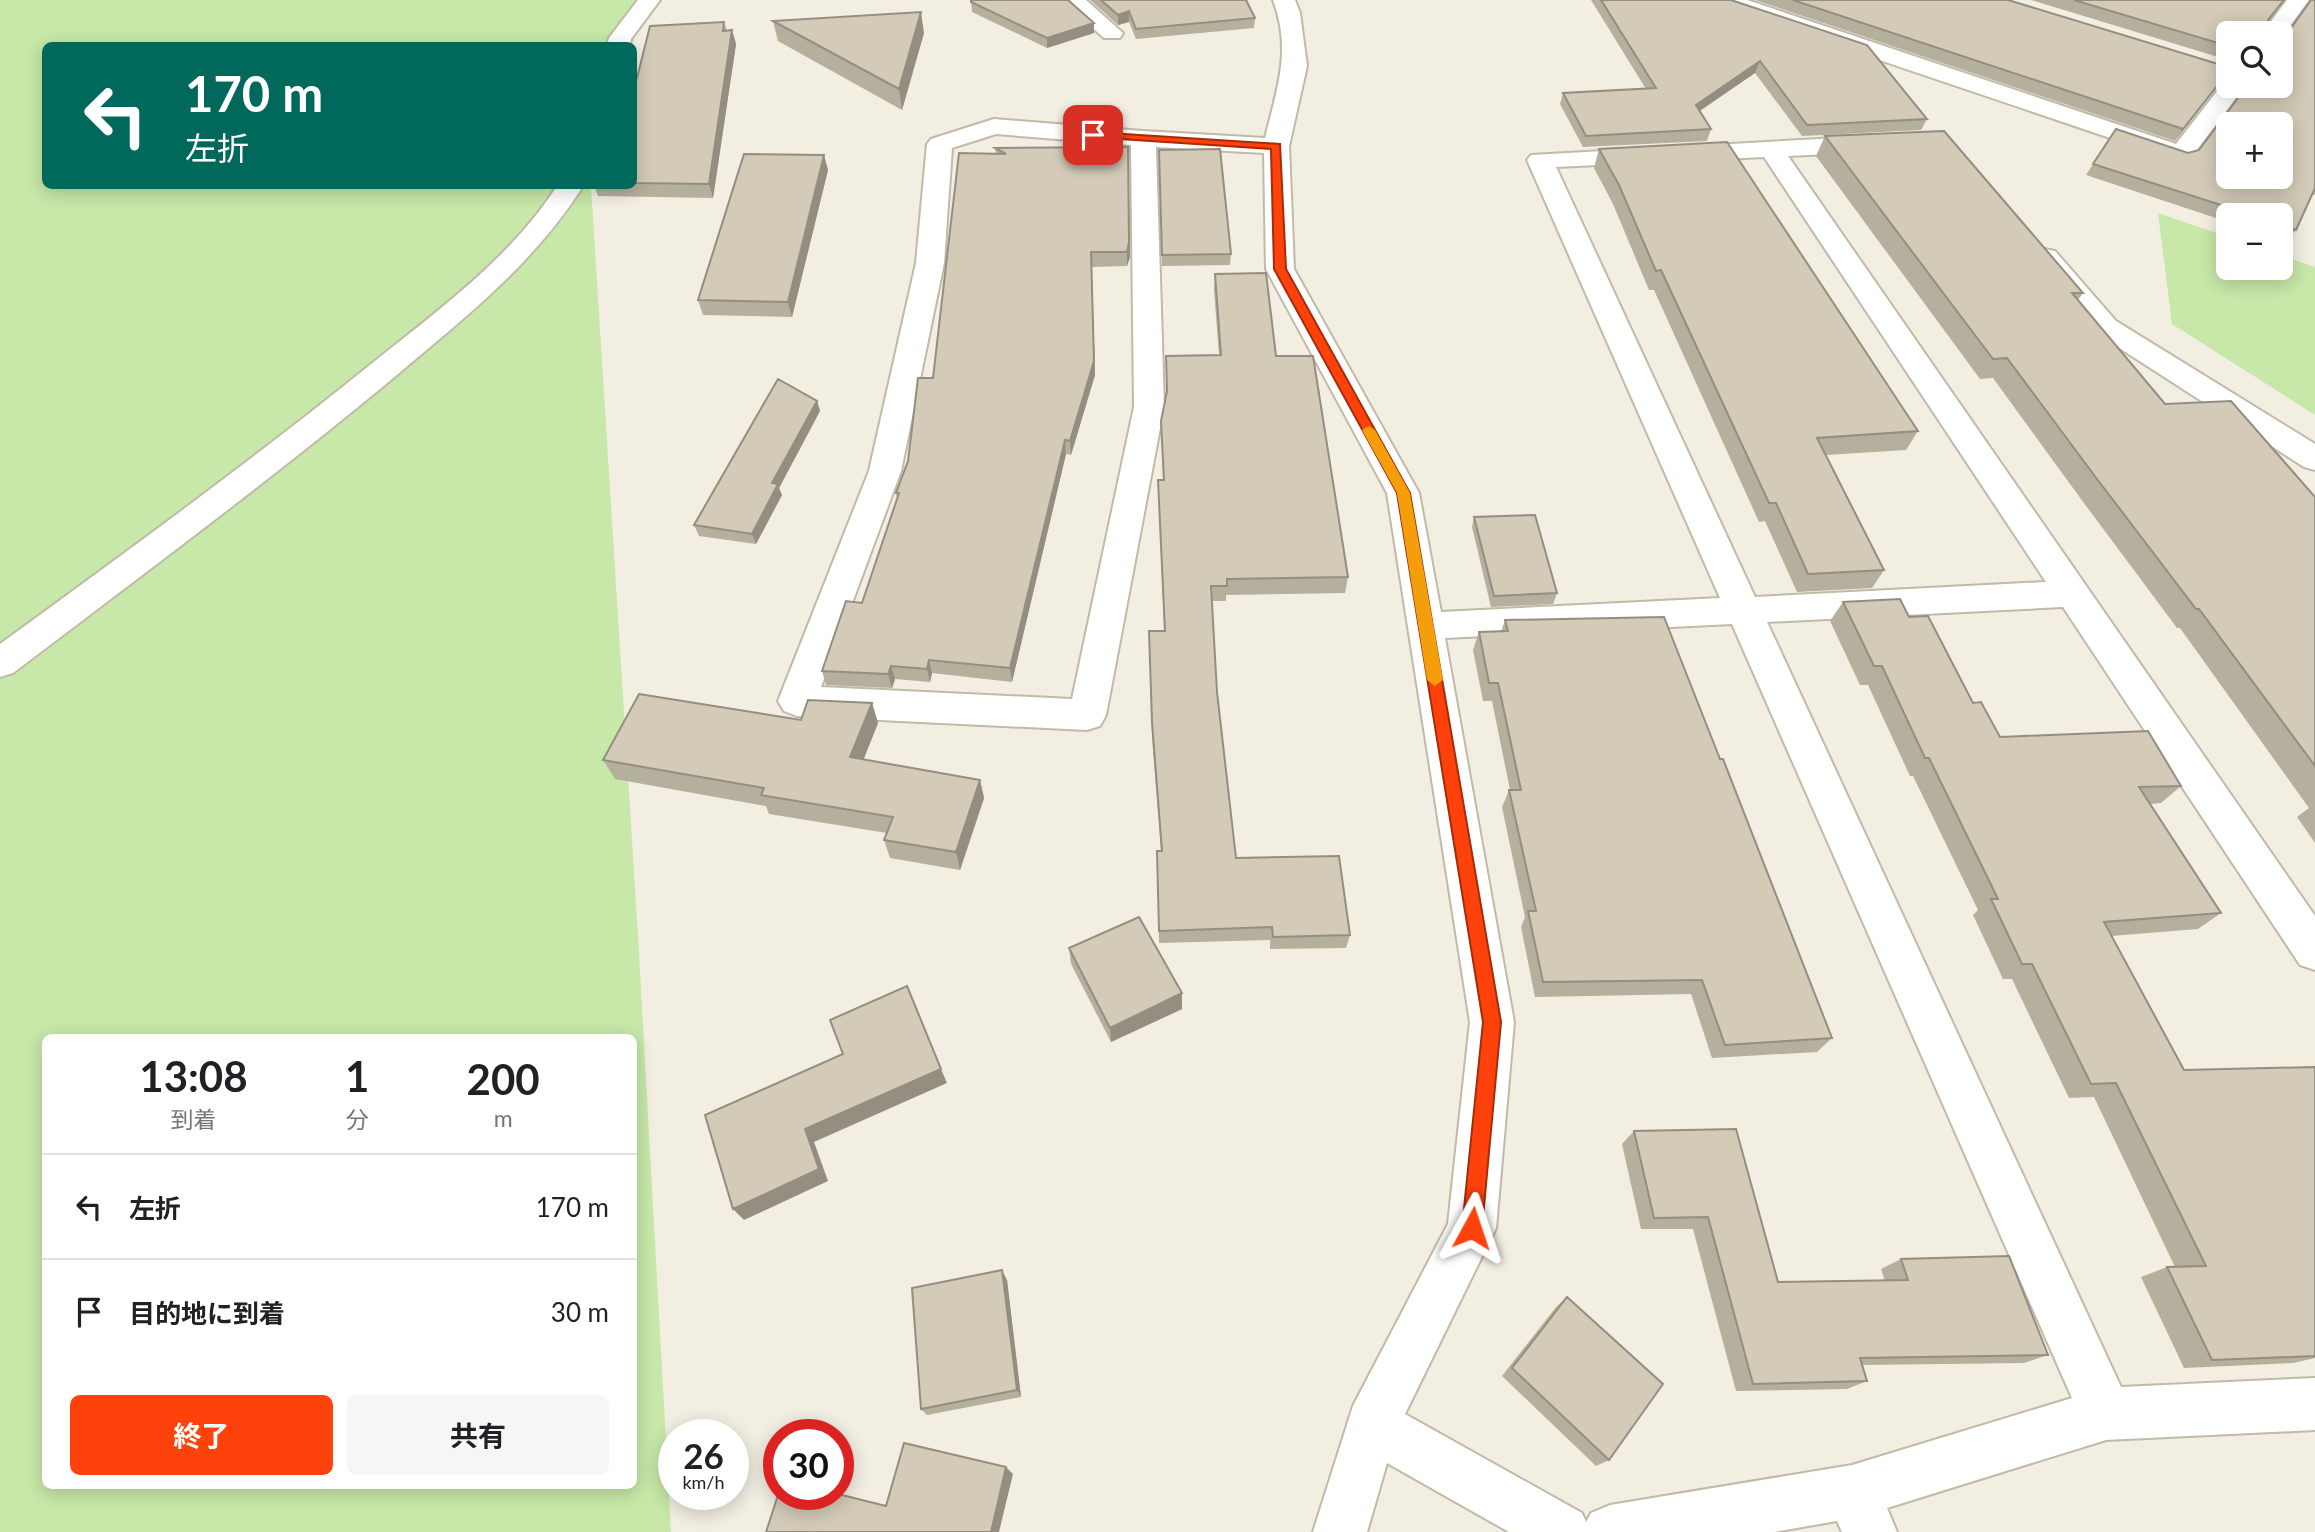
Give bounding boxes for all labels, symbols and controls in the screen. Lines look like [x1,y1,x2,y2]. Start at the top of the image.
map controls [2216,21,2293,280]
button: search [2216,21,2293,98]
text: 170 m [185,64,323,122]
icon: left [70,70,161,161]
pin [1063,105,1123,165]
button: + [2216,112,2293,189]
icon: arrive [1074,116,1112,154]
text: 左折 [185,128,249,167]
button: − [2216,203,2293,280]
text: 13:08 [139,1051,248,1101]
text: 1 [345,1051,369,1101]
text: 200 [467,1054,540,1104]
text: m [494,1104,513,1132]
text: 到着 [170,1105,216,1133]
text: 分 [346,1105,369,1133]
icon: left [70,1188,108,1226]
text: 170 m [536,1191,609,1223]
position arrow [1435,1191,1509,1265]
text: 左折 [129,1192,181,1224]
icon: arrive [70,1293,108,1331]
text: 30 m [551,1296,609,1328]
text: 目的地に到着 [129,1297,285,1329]
button: 終了 [70,1395,333,1475]
button: 共有 [347,1395,609,1475]
speed limit sign: 30 [763,1419,854,1510]
text: 26 [683,1434,724,1476]
text: km/h [682,1471,725,1493]

